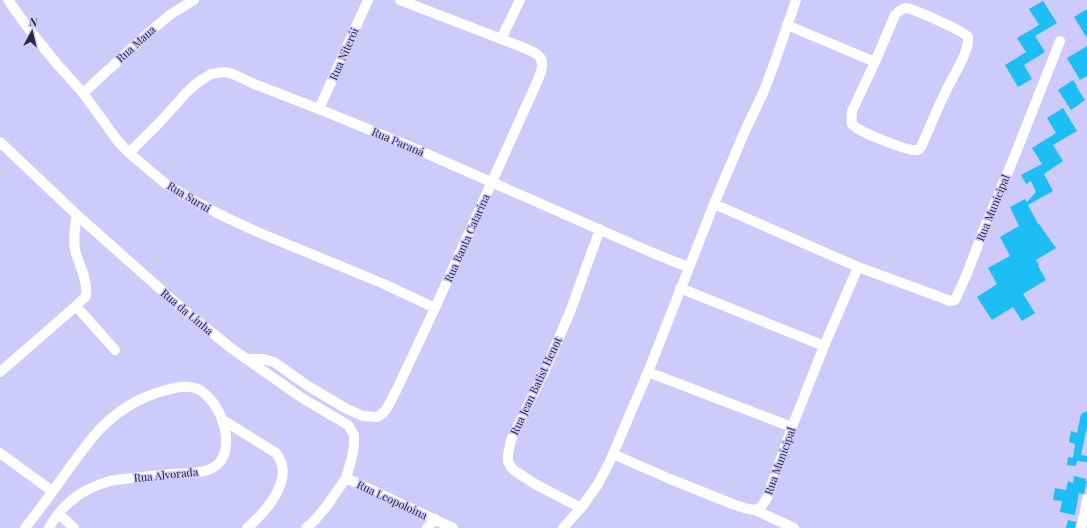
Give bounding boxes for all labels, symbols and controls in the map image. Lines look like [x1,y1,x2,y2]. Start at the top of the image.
north arrow [12,12,52,52]
text: N [28,14,38,30]
street label: Rua Maua [113,21,159,65]
street label: Rua Niterói [325,25,362,82]
street label: Rua Paraná [370,124,427,160]
street label: Rua Municipal [972,172,1013,243]
street label: Rua Surui [165,178,214,215]
street label: Rua Banta Catarina [440,191,493,284]
street label: Rua da Linha [158,285,217,338]
street label: Rua Jean Batist Henot [506,334,565,437]
street label: Rua Municipal [760,425,799,497]
street label: Rua Alvorada [133,464,199,485]
street label: Rua Leopoloina [354,477,430,523]

